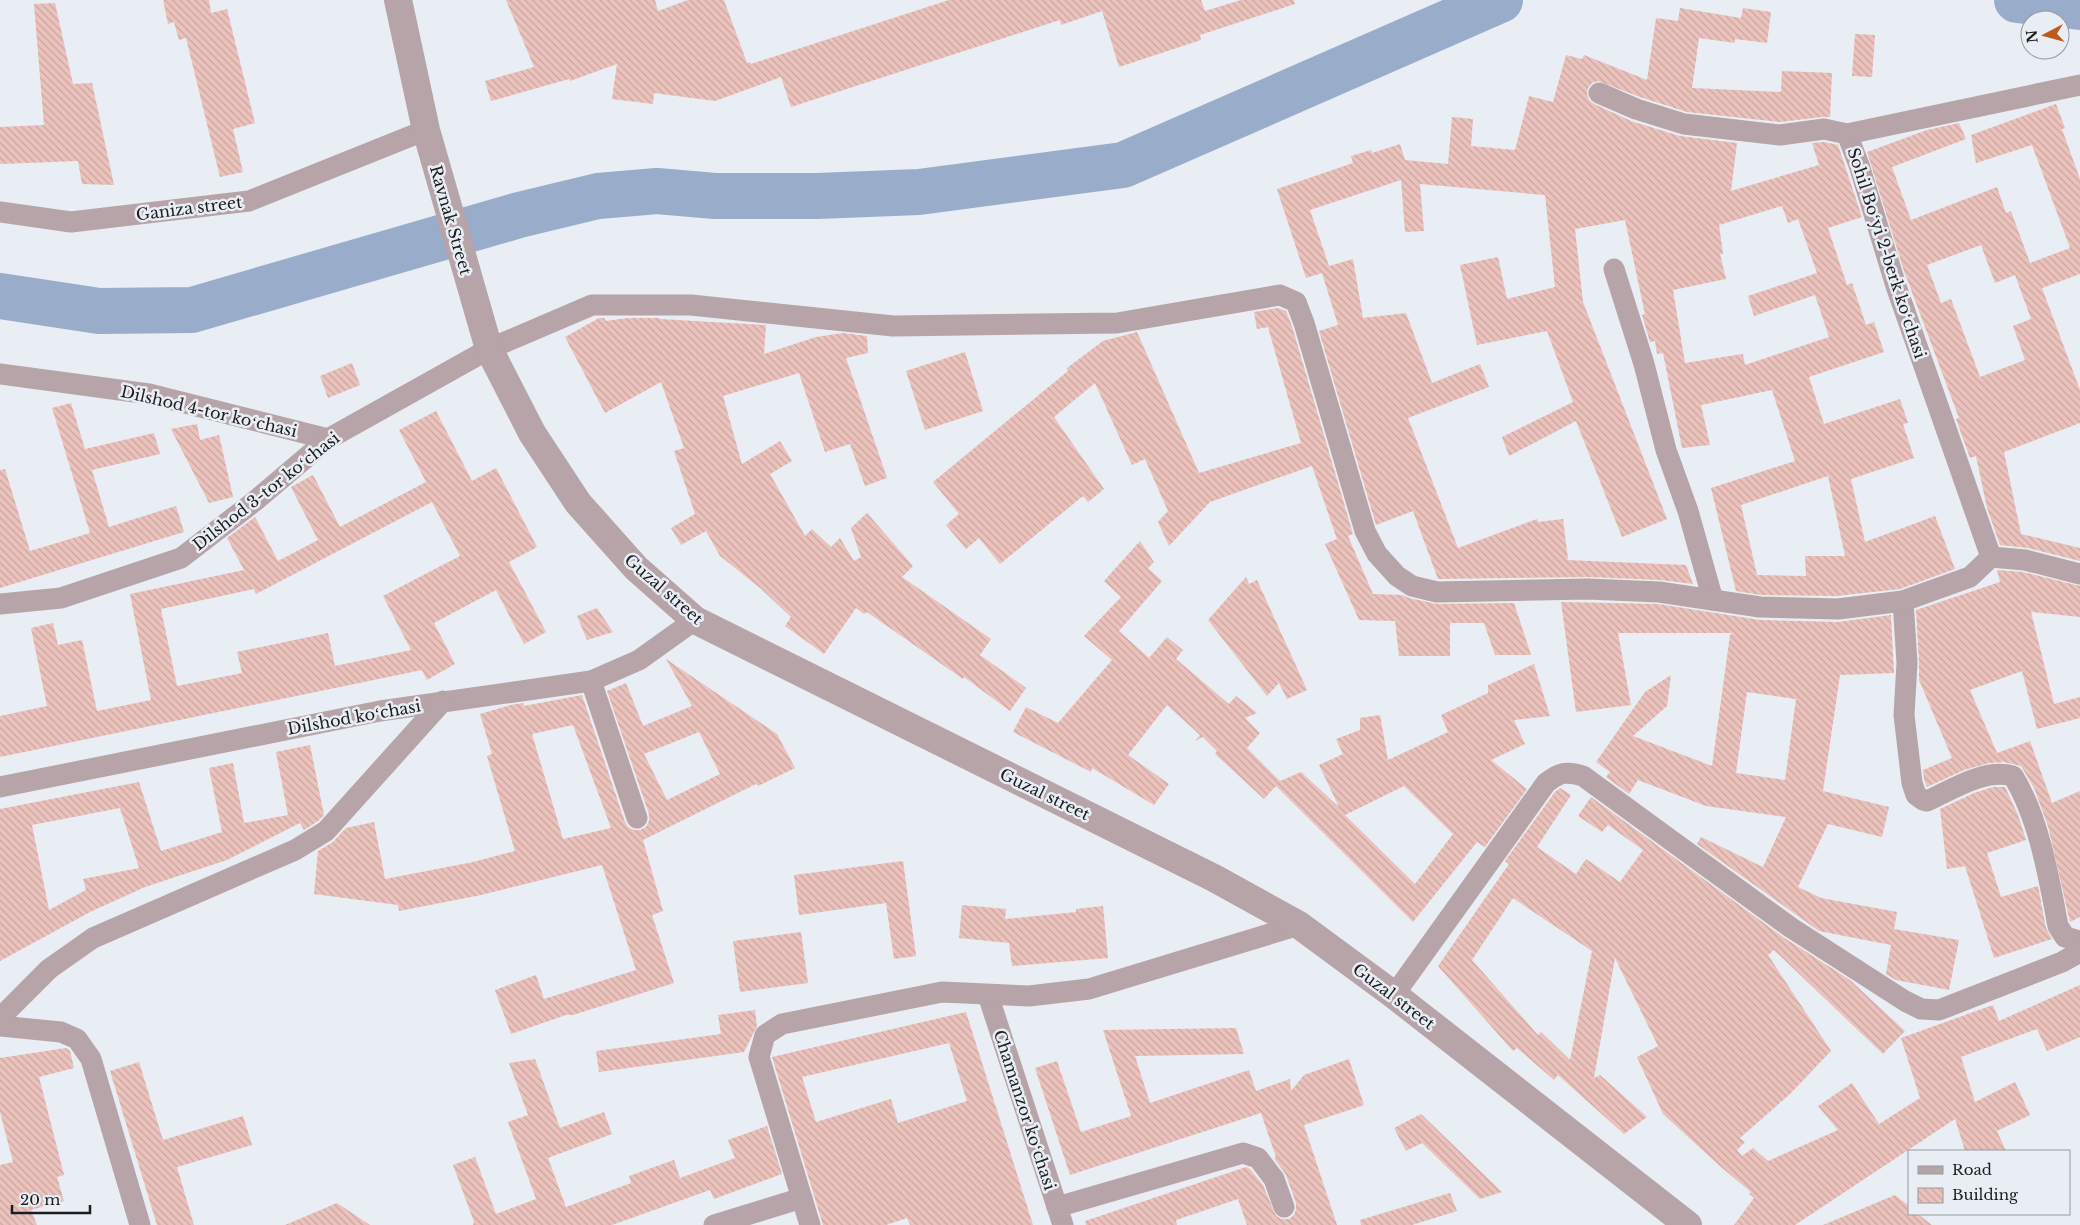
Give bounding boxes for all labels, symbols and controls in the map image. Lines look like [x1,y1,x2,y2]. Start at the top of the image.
north arrow [2020,10,2070,60]
text: N [2022,29,2042,44]
street label: Sohil Boʻyi 2-berk koʻchasi [1843,145,1931,361]
street label: Ravnak Street [426,163,476,277]
street label: Ganiza street [135,192,243,224]
street label: Dilshod 4-tor koʻchasi [119,381,300,441]
street label: Dilshod 3-tor koʻchasi [189,427,344,555]
street label: Guzal street [621,550,707,628]
street label: Dilshod koʻchasi [286,695,423,739]
street label: Guzal street [997,764,1093,824]
street label: Guzal street [1349,959,1439,1033]
street label: Chamanzor koʻchasi [990,1027,1061,1193]
legend [1908,1150,2070,1215]
text: Road [1952,1160,1992,1179]
scale bar [12,1182,90,1214]
text: Building [1952,1185,2019,1204]
text: 20 m [20,1190,60,1209]

